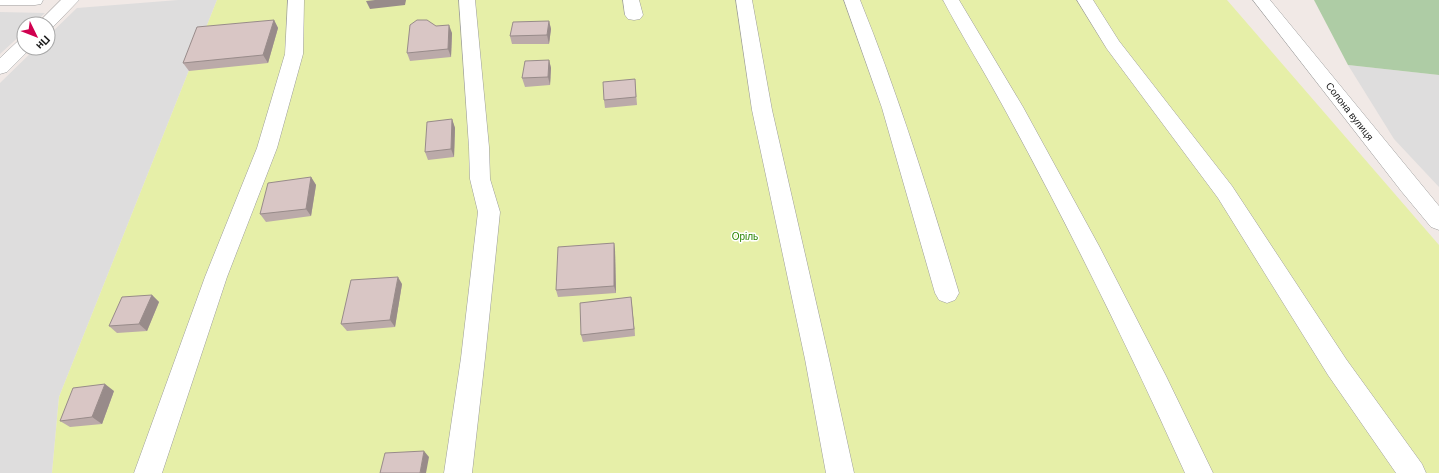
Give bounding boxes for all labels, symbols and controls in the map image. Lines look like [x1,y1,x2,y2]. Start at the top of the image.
north arrow [16,16,56,56]
text: Пн [34,33,53,52]
street label: Солона вулиця [1324,80,1376,142]
park label: Оріль [732,231,758,242]

